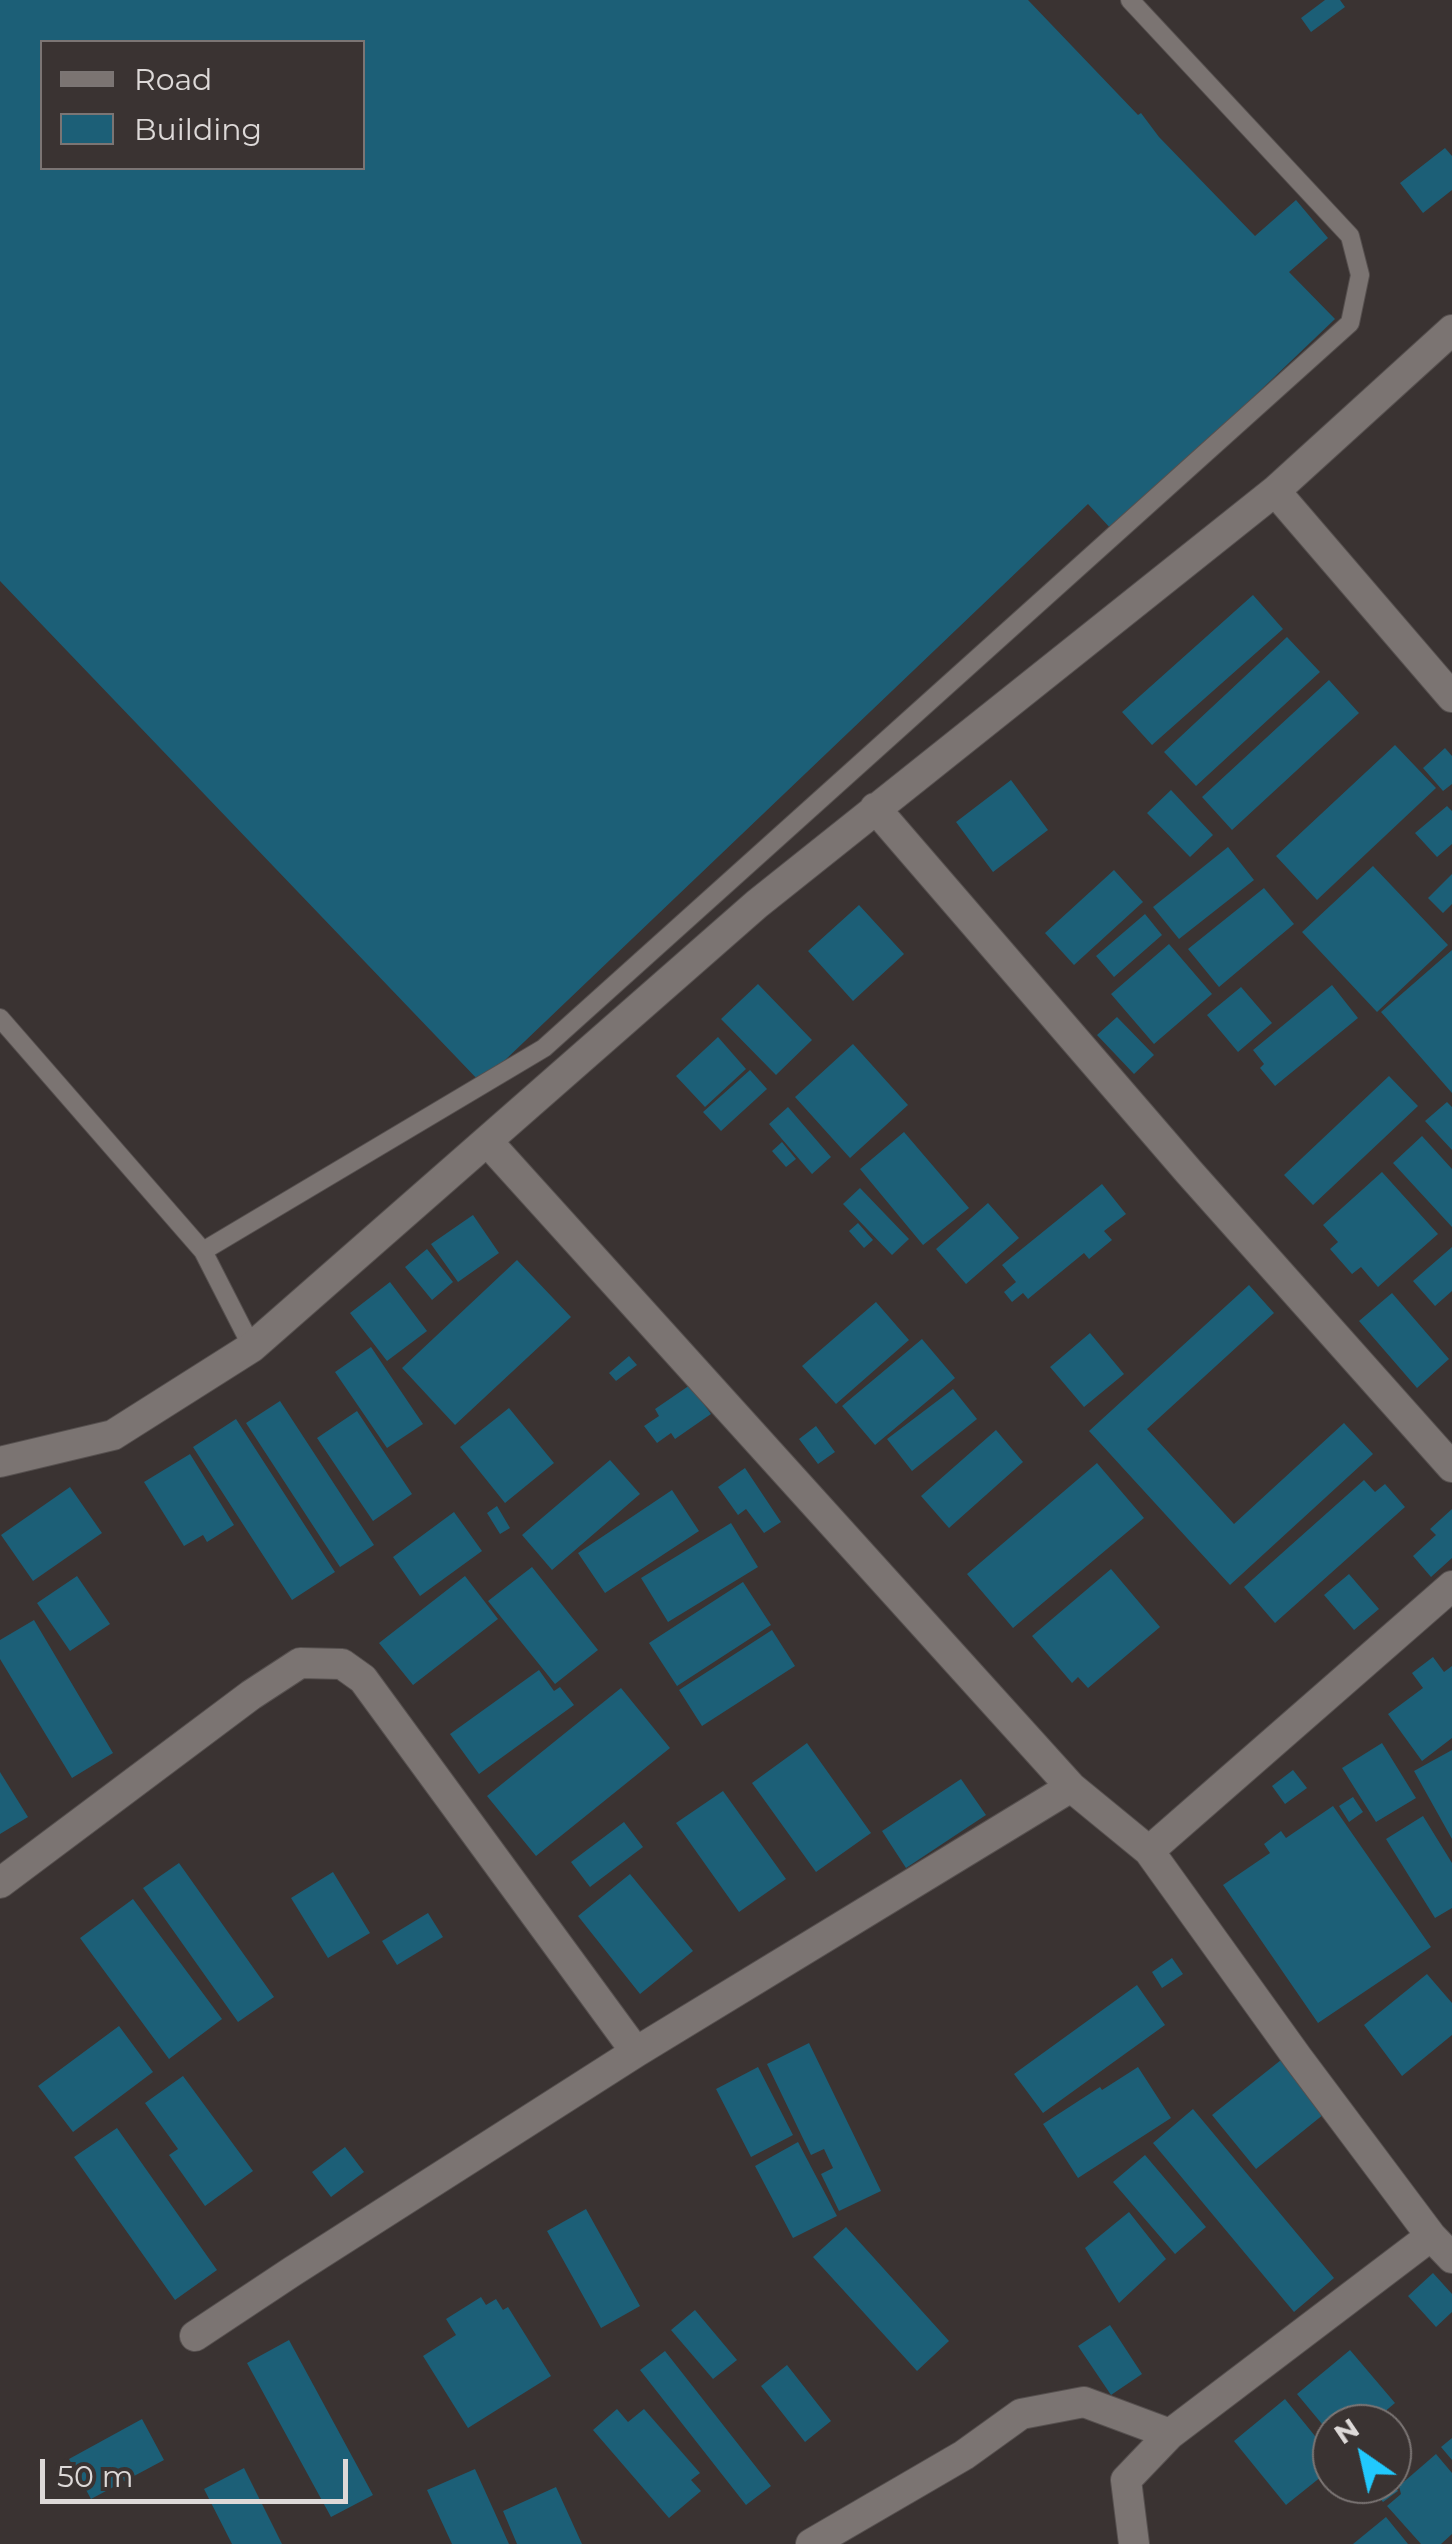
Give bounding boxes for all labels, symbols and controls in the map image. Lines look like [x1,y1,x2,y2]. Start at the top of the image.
legend [40,40,365,170]
text: Road [134,61,212,98]
text: Building [134,111,262,148]
north arrow [1312,2404,1412,2504]
text: N [1327,2410,1365,2451]
scale bar [45,2439,352,2501]
text: 50 m [57,2458,134,2495]

